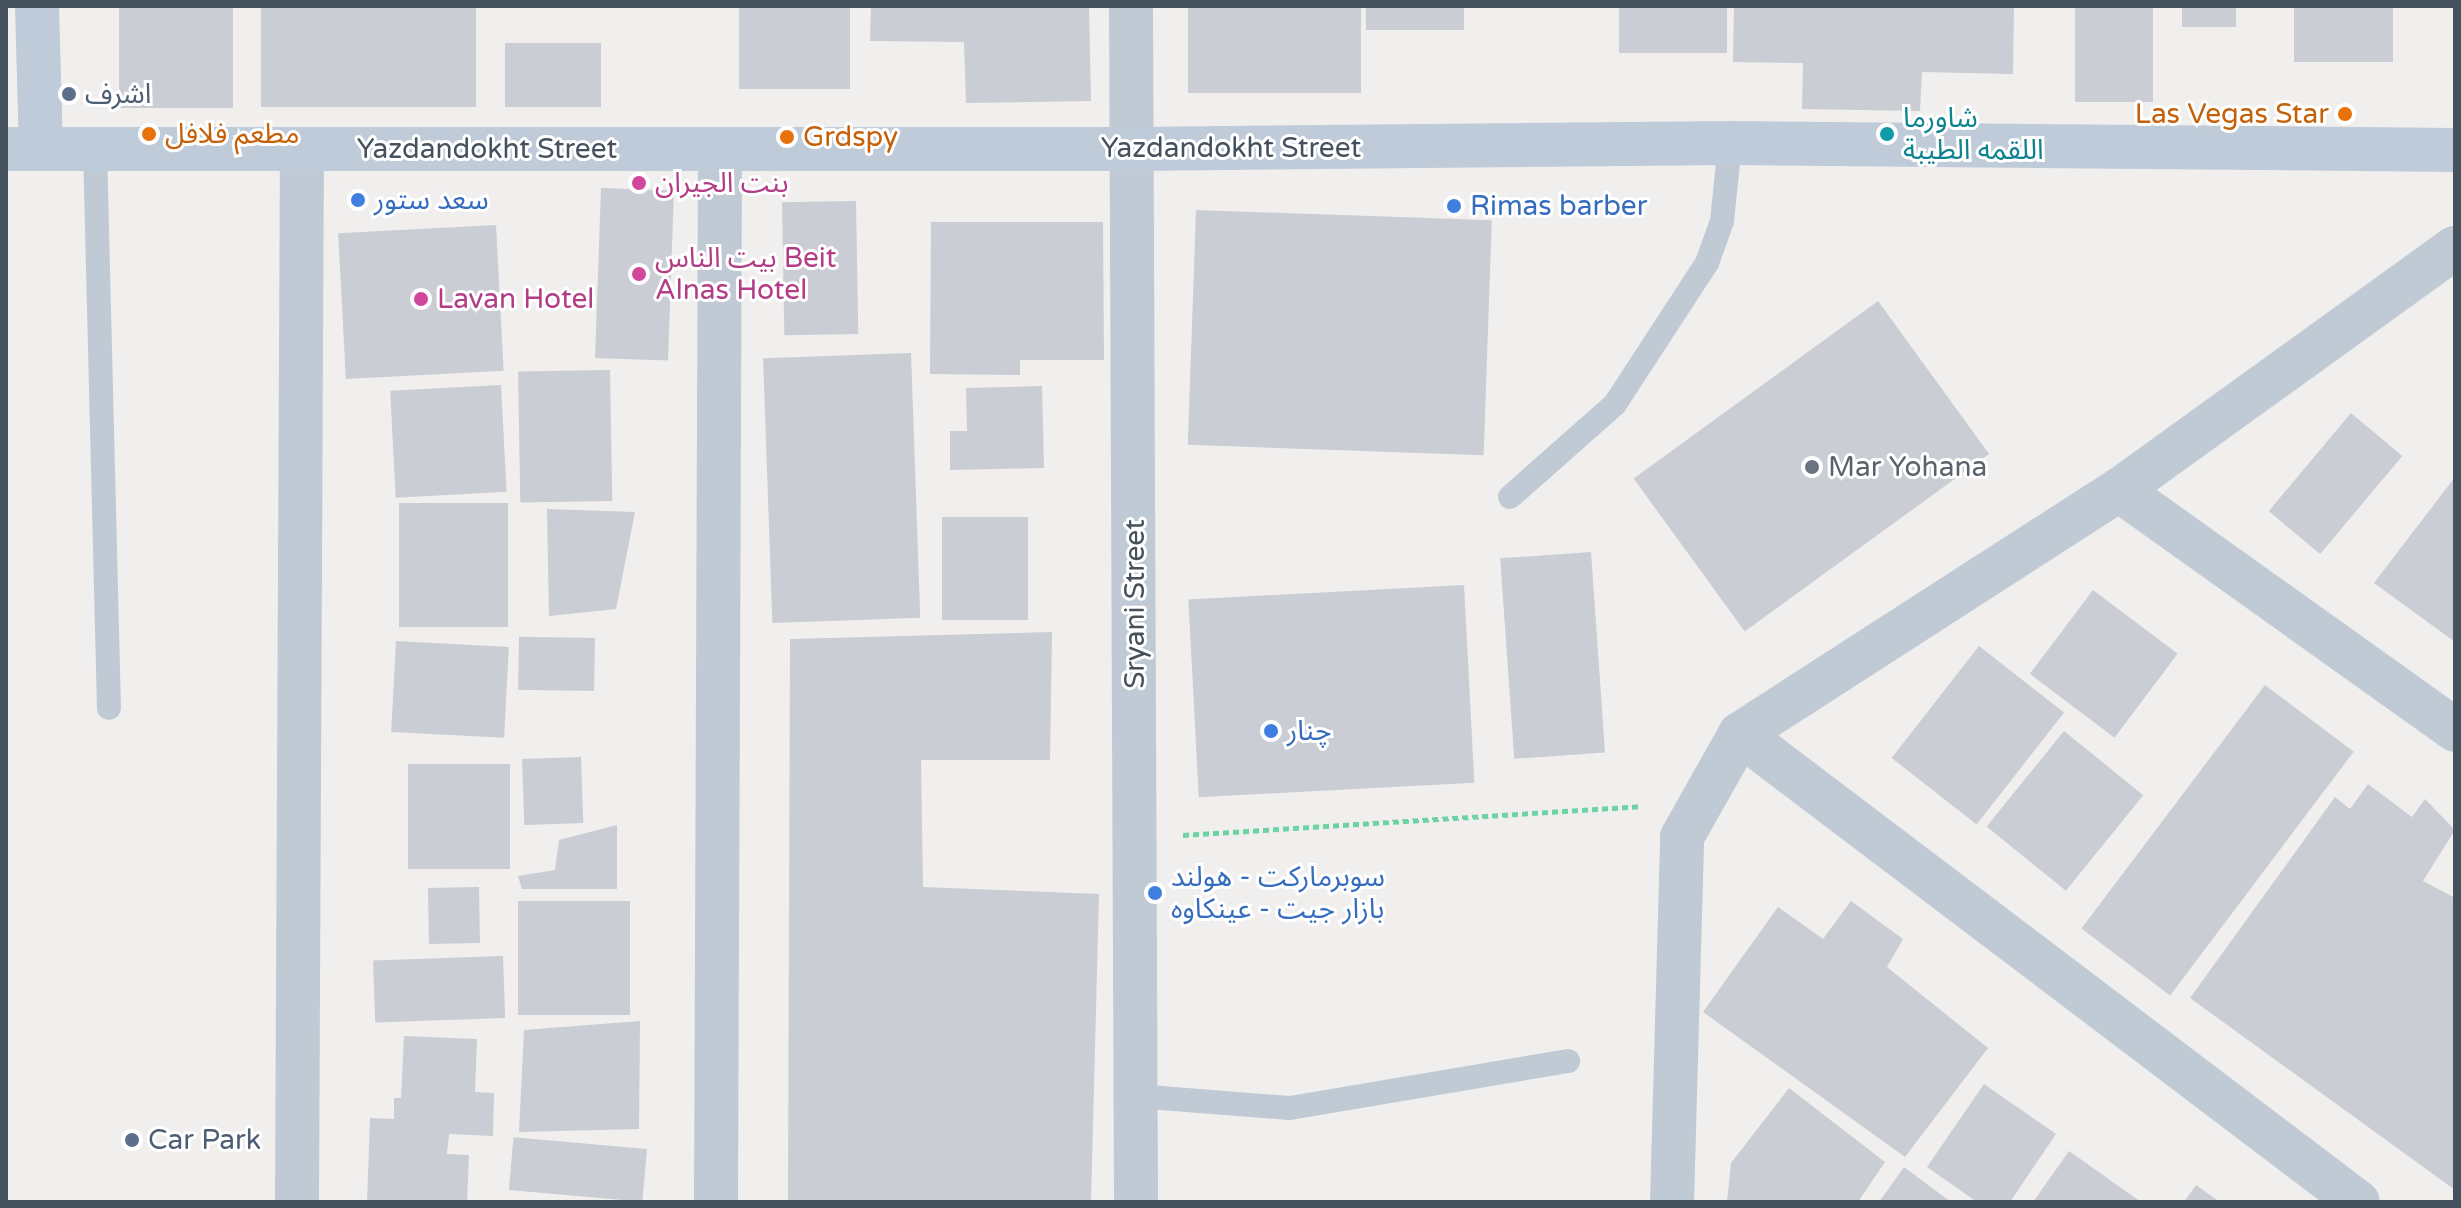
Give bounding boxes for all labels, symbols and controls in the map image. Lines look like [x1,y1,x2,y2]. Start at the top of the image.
place label: اشرف [85,77,151,111]
marker: اشرف [60,85,78,103]
place label: Las Vegas Star [2135,97,2329,131]
place label: شاورما اللقمه الطيبة [1903,101,2044,167]
marker: Las Vegas Star [2336,105,2354,123]
place label: مطعم فلافل [165,117,299,151]
place label: Grdspy [803,120,898,154]
marker: مطعم فلافل [140,125,158,143]
marker: شاورما اللقمه الطيبة [1878,125,1896,143]
marker: Grdspy [778,128,796,146]
street label: Yazdandokht Street [1101,131,1361,165]
street label: Yazdandokht Street [357,132,617,166]
place label: بنت الجيران [655,166,788,200]
marker: بنت الجيران [630,174,648,192]
place label: سعد ستور [374,183,489,217]
place label: Rimas barber [1470,189,1647,223]
marker: سعد ستور [349,191,367,209]
marker: Rimas barber [1445,197,1463,215]
place label: بيت الناس Beit Alnas Hotel [655,241,836,307]
marker: بيت الناس Beit Alnas Hotel [630,265,648,283]
place label: Lavan Hotel [437,282,594,316]
marker: Lavan Hotel [412,290,430,308]
place label: Mar Yohana [1828,450,1987,484]
marker: Mar Yohana [1803,458,1821,476]
street label: Sryani Street [1118,519,1152,689]
place label: چنار [1287,714,1332,748]
marker: چنار [1262,722,1280,740]
place label: سوبرماركت - هولند بازار جيت - عينكاوه [1171,860,1385,926]
marker: سوبرماركت - هولند بازار جيت - عينكاوه [1146,884,1164,902]
place label: Car Park [148,1123,261,1157]
marker: Car Park [123,1131,141,1149]

